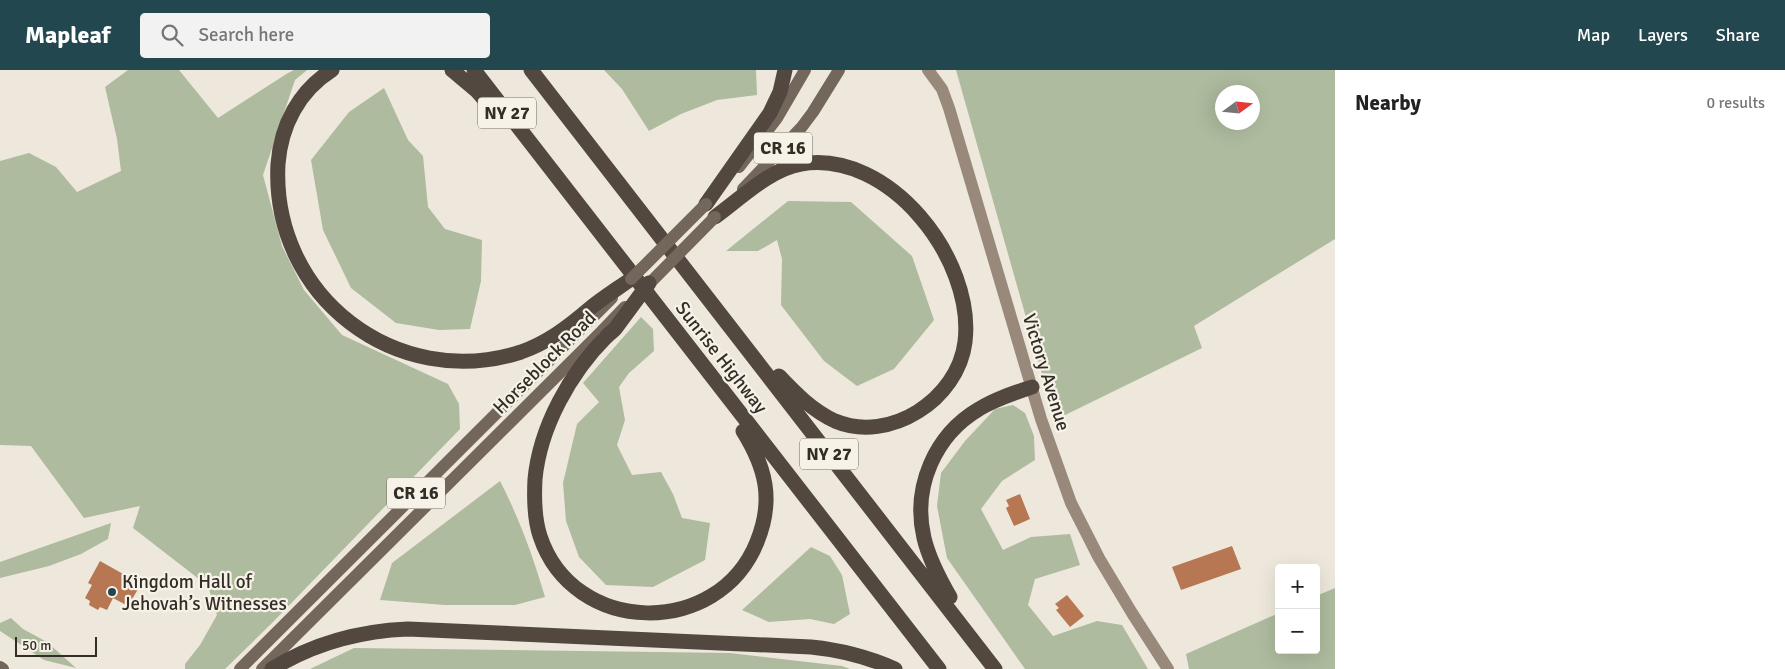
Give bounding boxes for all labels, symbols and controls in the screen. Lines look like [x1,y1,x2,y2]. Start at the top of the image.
search box [140,13,490,58]
text: Mapleaf [25,20,110,50]
icon: search [158,21,186,49]
text: Search here [198,23,294,47]
text: Map [1577,24,1610,46]
text: Layers [1638,24,1688,46]
text: Share [1716,24,1760,46]
north arrow [1215,85,1260,130]
text: Nearby [1355,90,1421,116]
text: 0 results [1706,93,1765,113]
road number: NY 27 [478,98,536,128]
road number: CR 16 [754,132,812,164]
street label: Sunrise Highway [670,297,772,419]
street label: Horseblock Road [488,306,601,419]
street label: Victory Avenue [1017,311,1075,434]
road number: NY 27 [800,438,858,469]
road number: CR 16 [387,478,445,508]
map controls [1275,564,1320,654]
button: + [1275,564,1320,609]
place label: Kingdom Hall of Jehovah’s Witnesses [122,570,287,616]
marker: Kingdom Hall of Jehovah’s Witnesses [106,586,118,598]
button: − [1275,609,1320,654]
scale bar [15,634,98,657]
text: 50 m [22,637,51,654]

